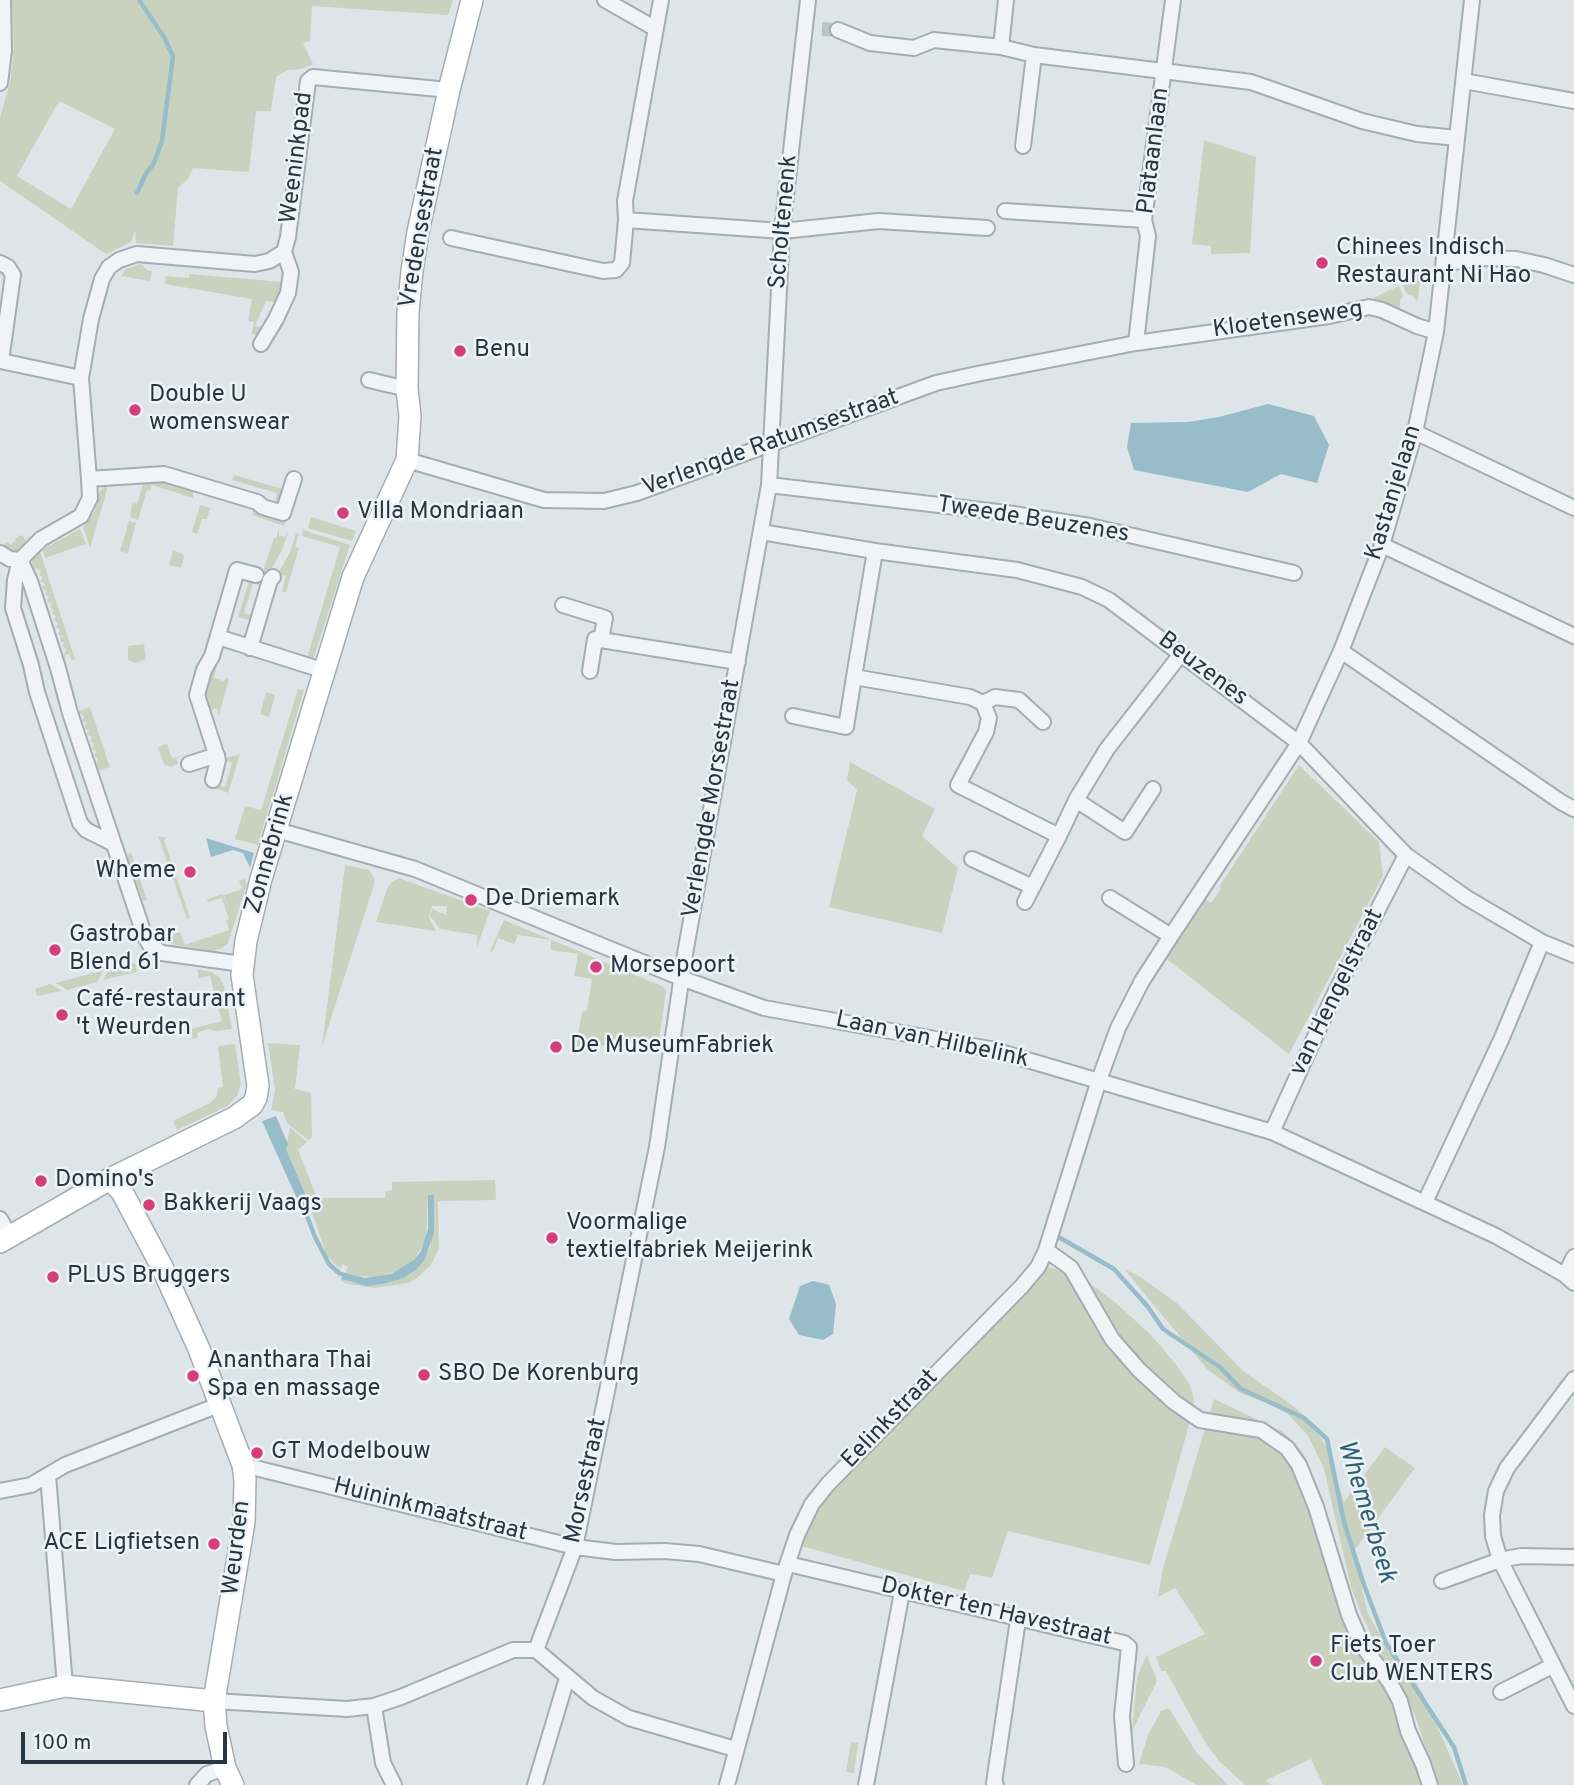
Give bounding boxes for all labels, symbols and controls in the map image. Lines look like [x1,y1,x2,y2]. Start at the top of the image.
street label: Plataanlaan [1133,86,1177,216]
street label: Weeninkpad [276,90,320,226]
street label: Vredensestraat [395,145,451,311]
street label: Scholtenenk [765,154,805,290]
place label: Chinees Indisch Restaurant Ni Hao [1336,235,1531,291]
marker: Chinees Indisch Restaurant Ni Hao [1314,255,1330,271]
street label: Kloetenseweg [1211,296,1365,346]
place label: Benu [474,337,530,365]
marker: Benu [452,343,468,359]
place label: Double U womenswear [149,382,290,438]
street label: Verlengde Ratumsestraat [639,384,903,504]
marker: Double U womenswear [127,402,143,418]
street label: Kastanjelaan [1361,422,1429,564]
street label: Tweede Beuzenes [935,492,1131,550]
place label: Villa Mondriaan [357,499,524,527]
marker: Villa Mondriaan [335,505,351,521]
street label: Beuzenes [1151,627,1253,713]
street label: Verlengde Morsestraat [678,677,748,921]
street label: Zonnebrink [240,790,302,918]
place label: Wheme [95,858,176,886]
marker: Wheme [182,864,198,880]
place label: De Driemark [485,886,620,914]
marker: De Driemark [463,892,479,908]
street label: van Hengelstraat [1285,905,1391,1081]
place label: Gastrobar Blend 61 [69,922,175,978]
marker: Gastrobar Blend 61 [47,942,63,958]
place label: Morsepoort [610,953,736,981]
marker: Morsepoort [588,959,604,975]
place label: Café-restaurant 't Weurden [76,987,246,1043]
street label: Laan van Hilbelink [833,1006,1031,1076]
marker: Café-restaurant 't Weurden [54,1007,70,1023]
place label: De MuseumFabriek [570,1033,774,1061]
marker: De MuseumFabriek [548,1039,564,1055]
place label: Domino's [55,1167,154,1195]
marker: Domino's [33,1173,49,1189]
place label: Bakkerij Vaags [163,1191,322,1219]
marker: Bakkerij Vaags [141,1197,157,1213]
place label: Voormalige textielfabriek Meijerink [566,1210,813,1266]
marker: Voormalige textielfabriek Meijerink [544,1230,560,1246]
place label: PLUS Bruggers [67,1263,230,1291]
marker: PLUS Bruggers [45,1269,61,1285]
place label: Ananthara Thai Spa en massage [207,1348,380,1404]
place label: SBO De Korenburg [438,1361,639,1389]
street label: Eelinkstraat [837,1364,945,1476]
marker: SBO De Korenburg [416,1367,432,1383]
marker: Ananthara Thai Spa en massage [185,1368,201,1384]
street label: Morsestraat [560,1416,614,1546]
water label: Whemerbeek [1328,1437,1402,1587]
place label: GT Modelbouw [271,1439,431,1467]
marker: GT Modelbouw [249,1445,265,1461]
street label: Huininkmaatstraat [330,1473,530,1549]
street label: Weurden [218,1499,258,1597]
place label: ACE Ligfietsen [43,1530,200,1558]
marker: ACE Ligfietsen [206,1536,222,1552]
street label: Dokter ten Havestraat [878,1572,1114,1654]
place label: Fiets Toer Club WENTERS [1330,1633,1494,1689]
marker: Fiets Toer Club WENTERS [1308,1653,1324,1669]
scale bar [24,1718,231,1762]
text: 100 m [34,1730,91,1757]

